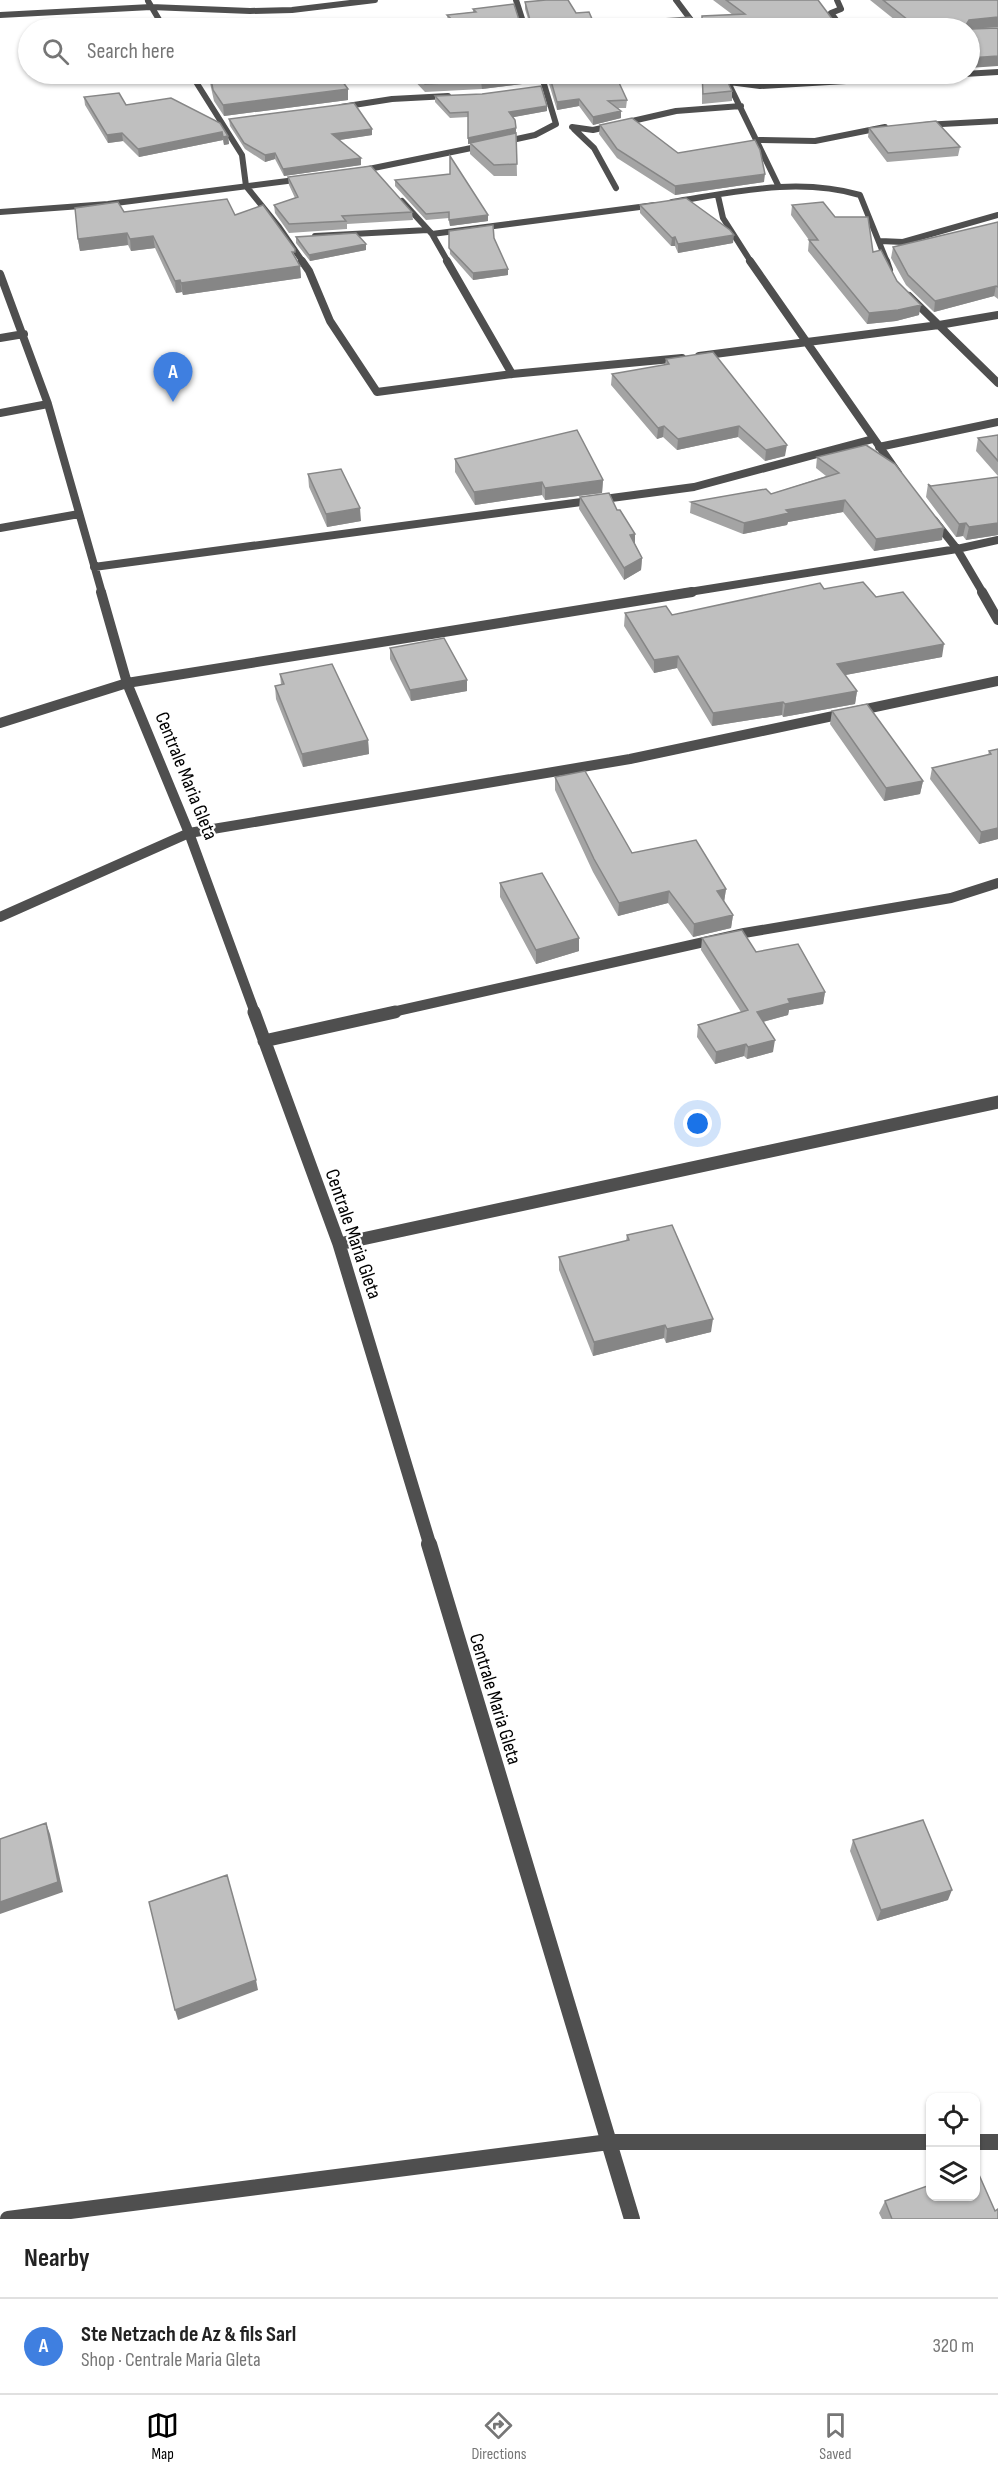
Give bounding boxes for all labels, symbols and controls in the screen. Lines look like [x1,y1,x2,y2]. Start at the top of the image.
search box [18,18,980,84]
icon: search [39,35,72,68]
text: Search here [87,38,174,65]
pin: A [154,352,192,402]
street label: Centrale Maria Gleta [149,709,223,843]
your location [683,1109,712,1138]
street label: Centrale Maria Gleta [320,1166,386,1302]
street label: Centrale Maria Gleta [464,1631,526,1767]
map controls [926,2093,980,2201]
button: locate [926,2093,980,2147]
button: layers [926,2147,980,2201]
text: Nearby [24,2243,90,2274]
text: Ste Netzach de Az & fils Sarl [81,2321,296,2348]
text: A [39,2334,48,2358]
text: 320 m [932,2334,974,2358]
text: Shop · Centrale Maria Gleta [81,2348,261,2372]
tab: Map [146,2409,179,2464]
tab: Directions [471,2409,527,2464]
tab: Saved [819,2409,852,2464]

